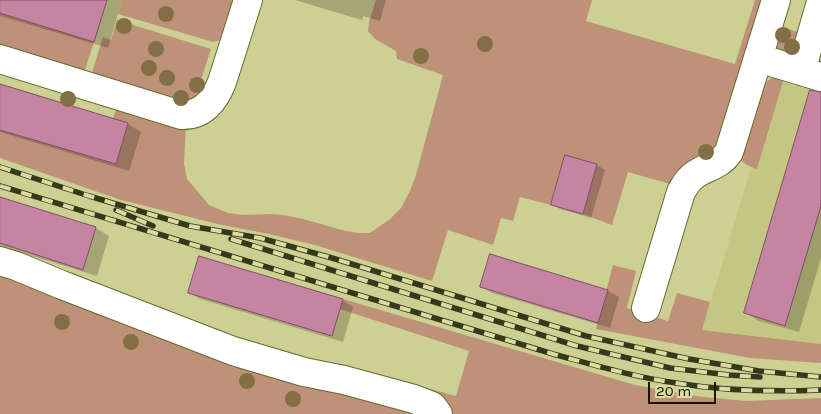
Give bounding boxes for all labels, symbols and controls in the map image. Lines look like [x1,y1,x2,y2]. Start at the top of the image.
scale bar [651,372,718,404]
text: 20 m [656,382,691,400]

